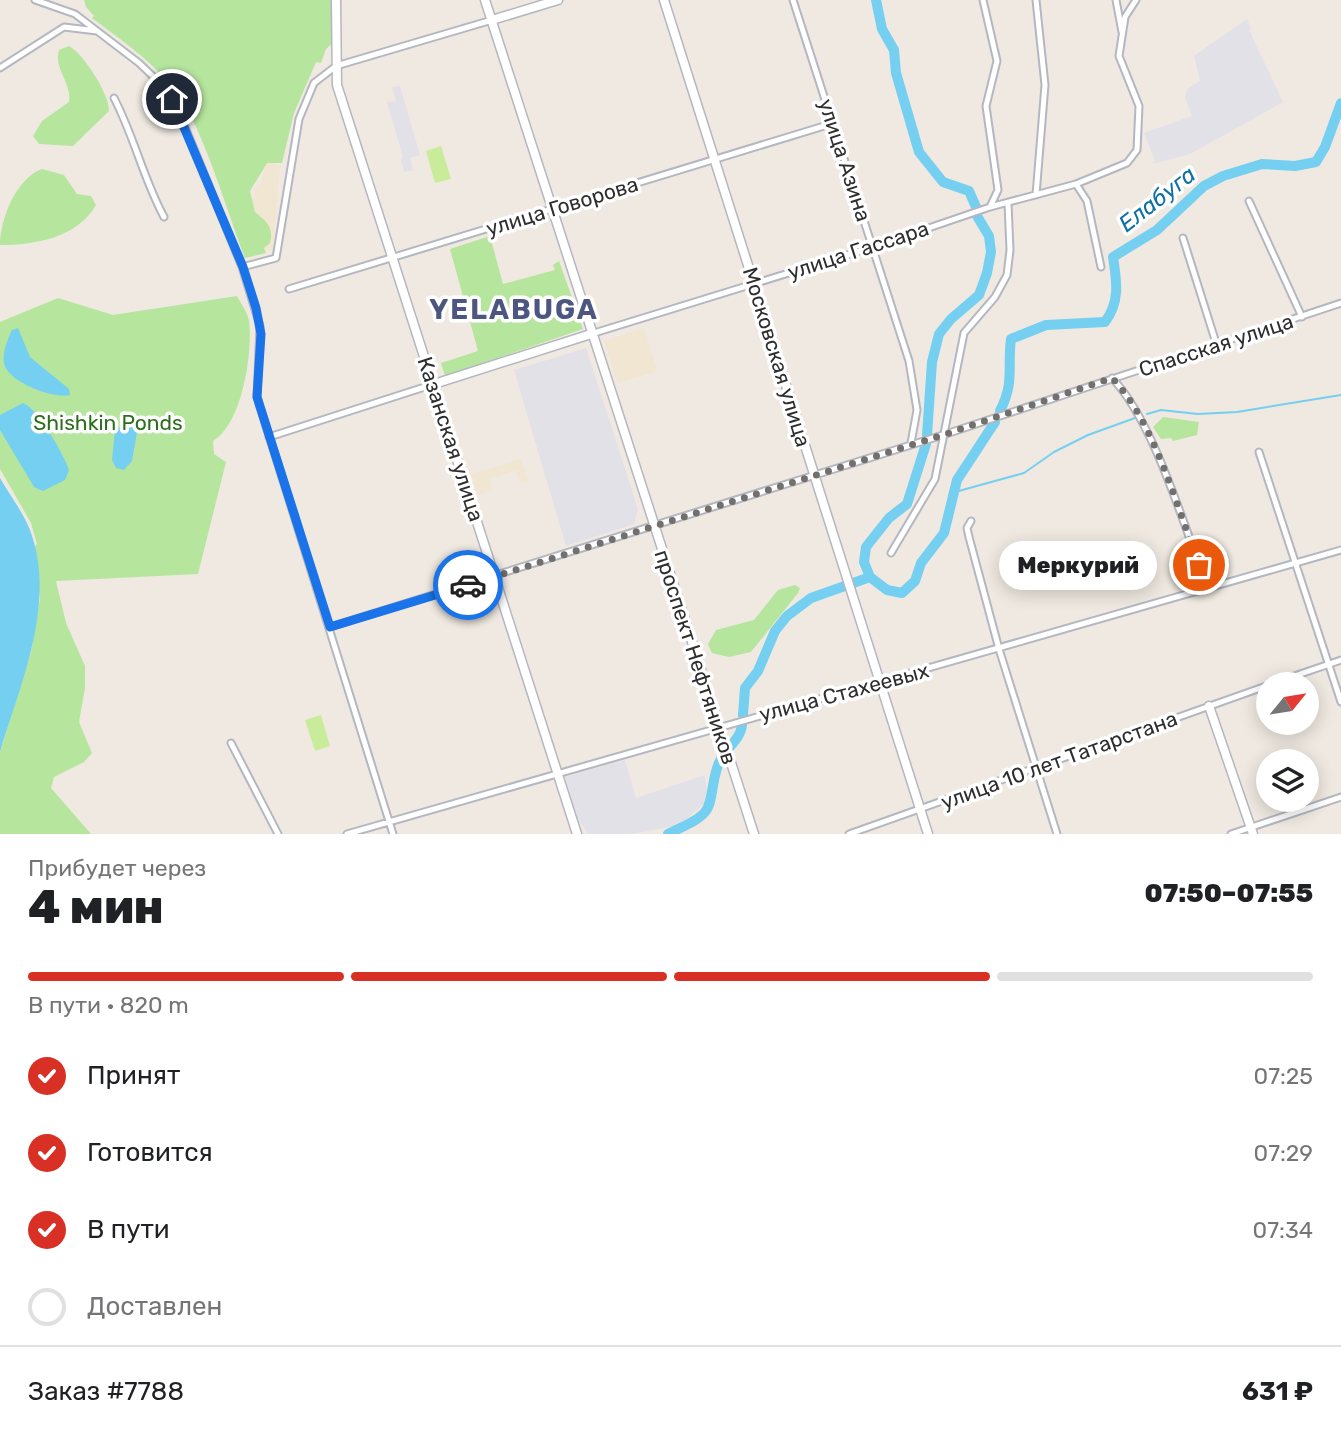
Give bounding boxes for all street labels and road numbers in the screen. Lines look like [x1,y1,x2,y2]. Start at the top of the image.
street label: улица Азина [813,95,877,225]
street label: улица Говорова [483,171,641,241]
street label: улица Гассара [784,215,932,285]
street label: Московская улица [738,264,816,450]
street label: Спасская улица [1136,308,1296,382]
street label: Казанская улица [413,354,489,524]
street label: проспект Нефтяников [649,547,743,767]
street label: улица Стахеевых [756,657,932,727]
street label: улица 10 лет Татарстана [937,706,1181,814]

